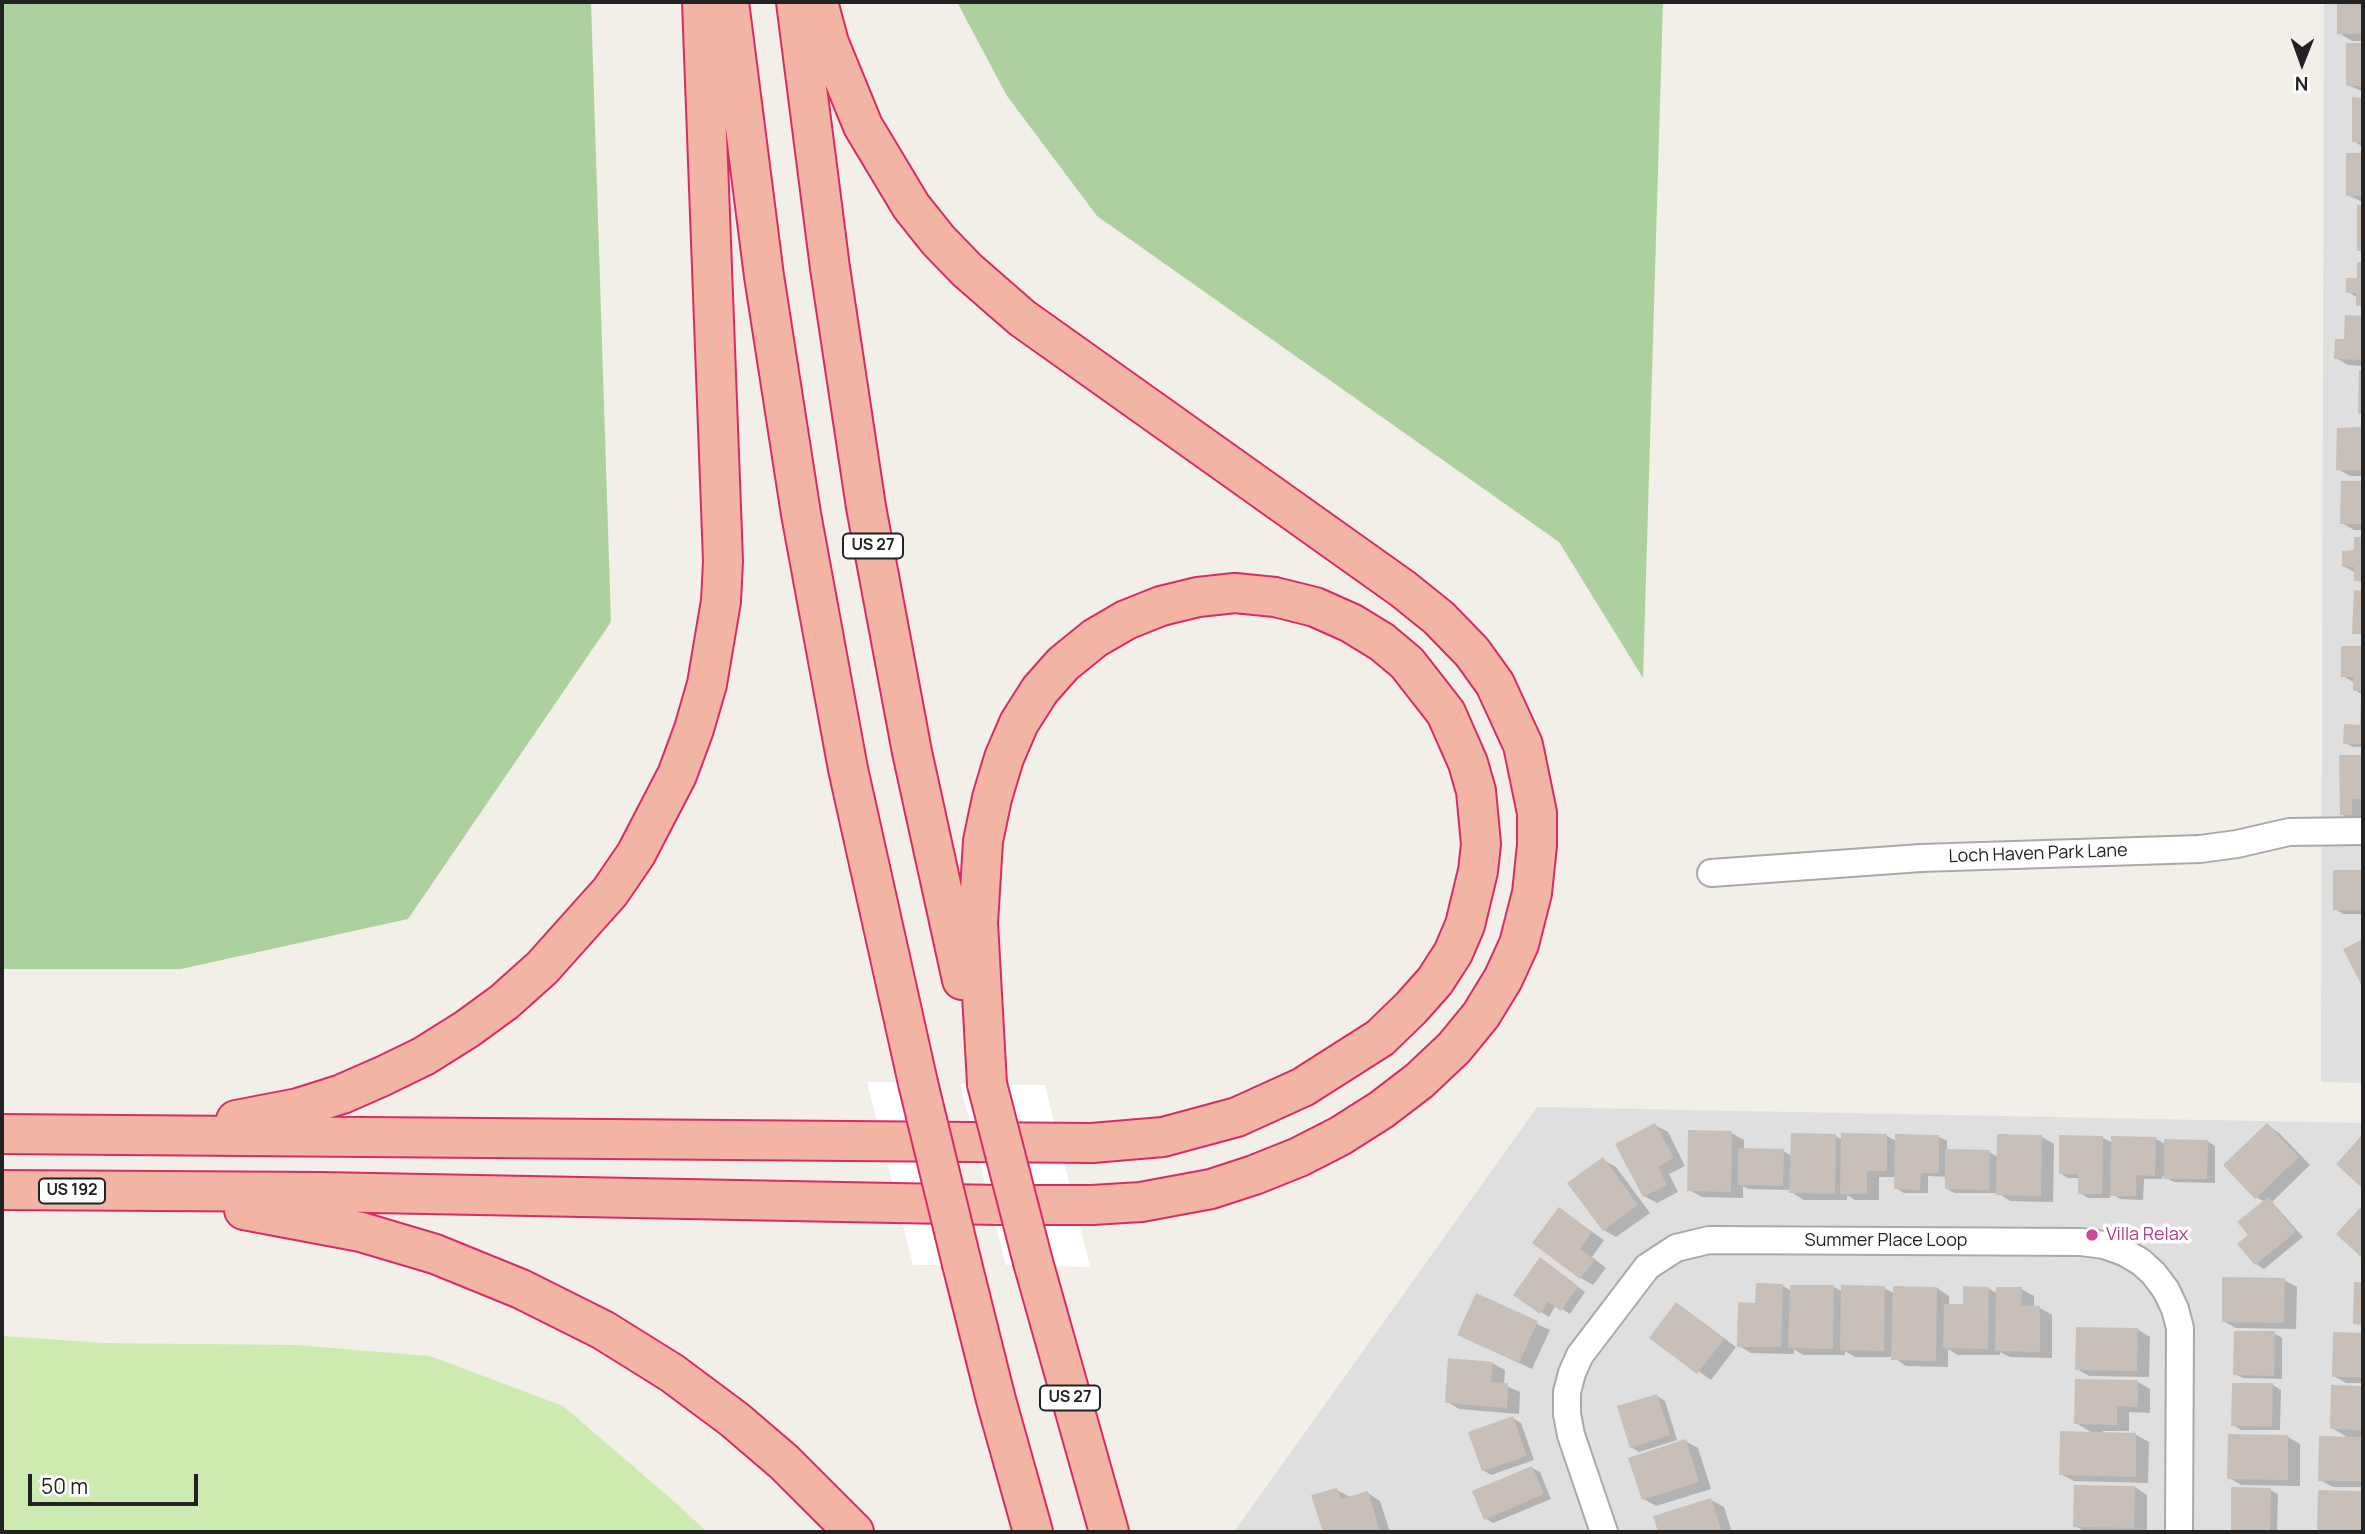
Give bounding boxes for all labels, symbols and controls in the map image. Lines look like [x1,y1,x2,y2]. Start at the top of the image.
north arrow [2267,28,2337,98]
text: N [2295,71,2309,97]
road number: US 27 [843,534,903,558]
street label: Loch Haven Park Lane [1948,840,2128,868]
road number: US 192 [39,1178,105,1204]
place label: Villa Relax [2106,1224,2188,1246]
marker: Villa Relax [2084,1227,2100,1243]
street label: Summer Place Loop [1805,1230,1967,1252]
road number: US 27 [1040,1386,1100,1410]
scale bar [32,1460,201,1504]
text: 50 m [41,1472,88,1500]

